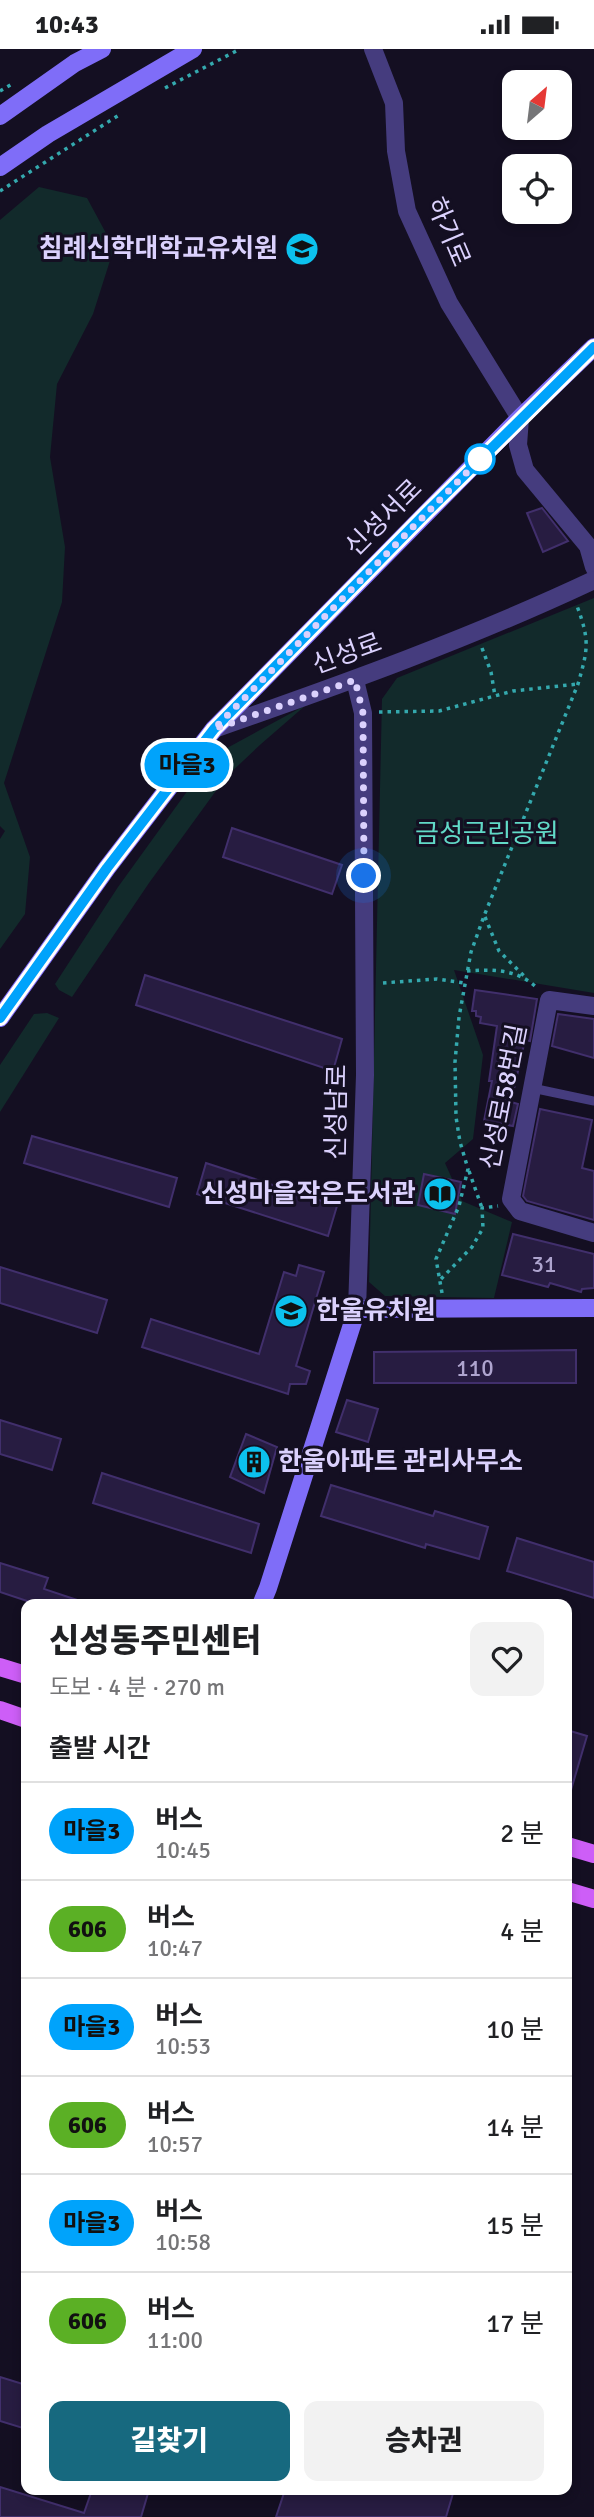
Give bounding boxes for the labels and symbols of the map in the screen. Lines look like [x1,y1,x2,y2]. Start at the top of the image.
north arrow [502,70,572,140]
street label: 하기로 [419,193,477,271]
school or university icon: 침례신학대학교유치원 [283,230,321,268]
place label: 침례신학대학교유치원 [39,233,278,265]
unlabelled marker [465,444,495,474]
street label: 신성서로 [339,473,429,563]
street label: 신성로 [308,627,386,681]
line badge: 마을3 [147,742,227,788]
park label: 금성근린공원 [415,818,559,850]
your location [346,858,381,893]
street label: 신성로58번길 [474,1021,534,1173]
street label: 신성남로 [320,1064,354,1160]
library icon: 신성마을작은도서관 [421,1175,459,1213]
place label: 신성마을작은도서관 [201,1178,416,1210]
house number: 31 [532,1250,556,1279]
school or university icon: 한울유치원 [272,1292,310,1330]
place label: 한울유치원 [316,1295,436,1327]
house number: 110 [456,1354,494,1383]
building icon: 한울아파트 관리사무소 [235,1443,273,1481]
place label: 한울아파트 관리사무소 [278,1446,523,1478]

